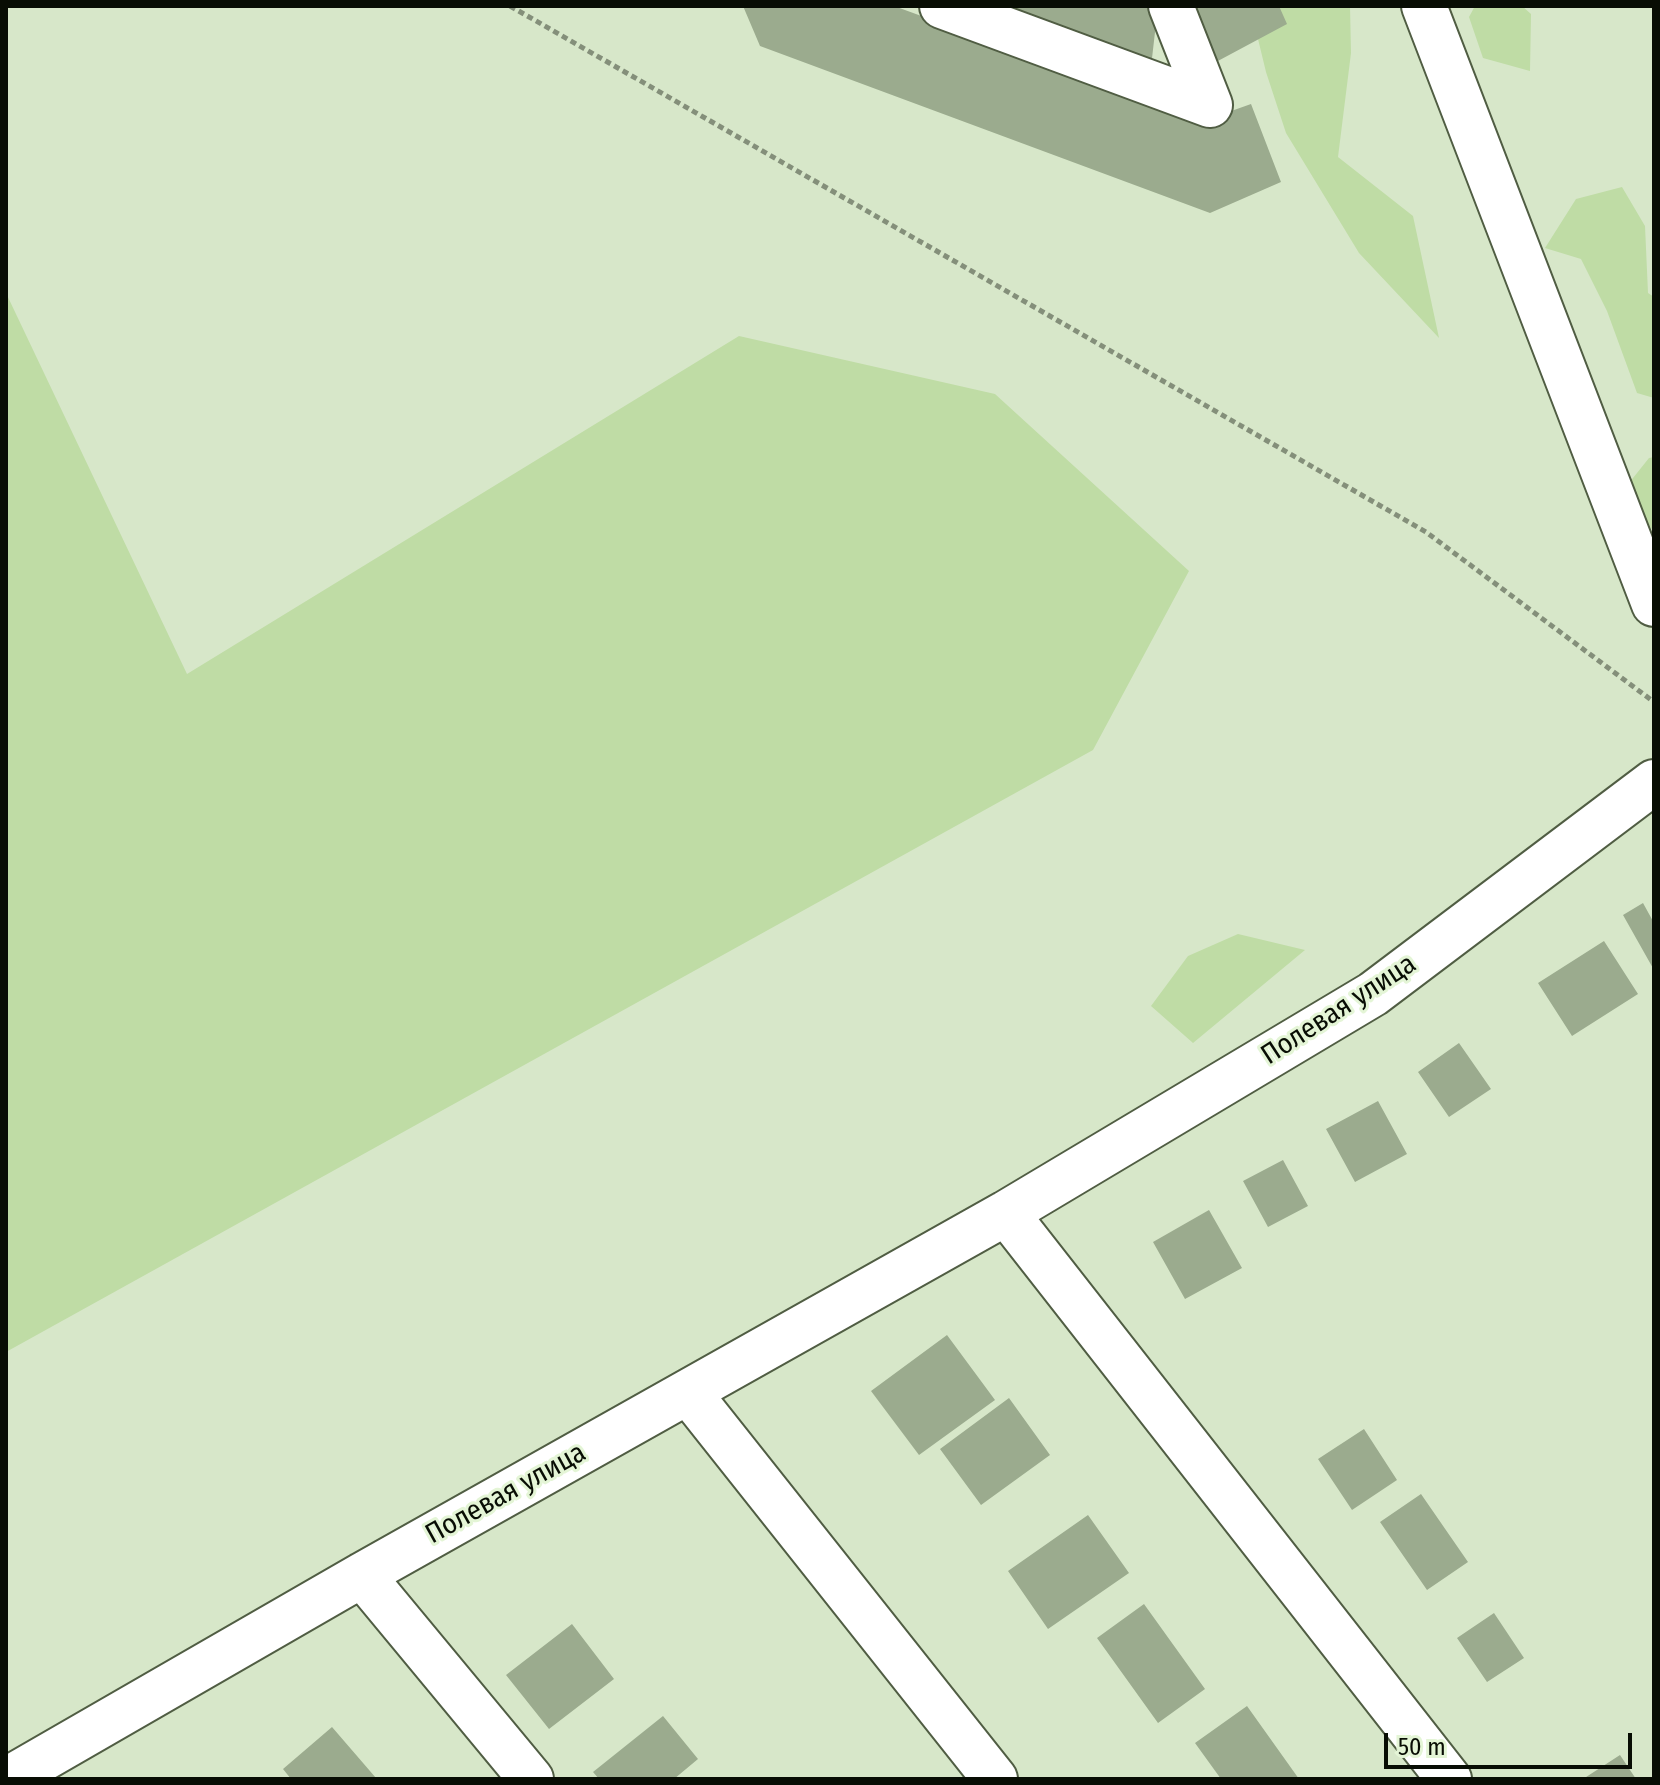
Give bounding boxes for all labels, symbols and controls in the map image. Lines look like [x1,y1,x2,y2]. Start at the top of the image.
street label: Полевая улица [1255,948,1423,1072]
street label: Полевая улица [420,1436,592,1552]
scale bar [1388,1717,1636,1767]
text: 50 m [1398,1733,1446,1761]

